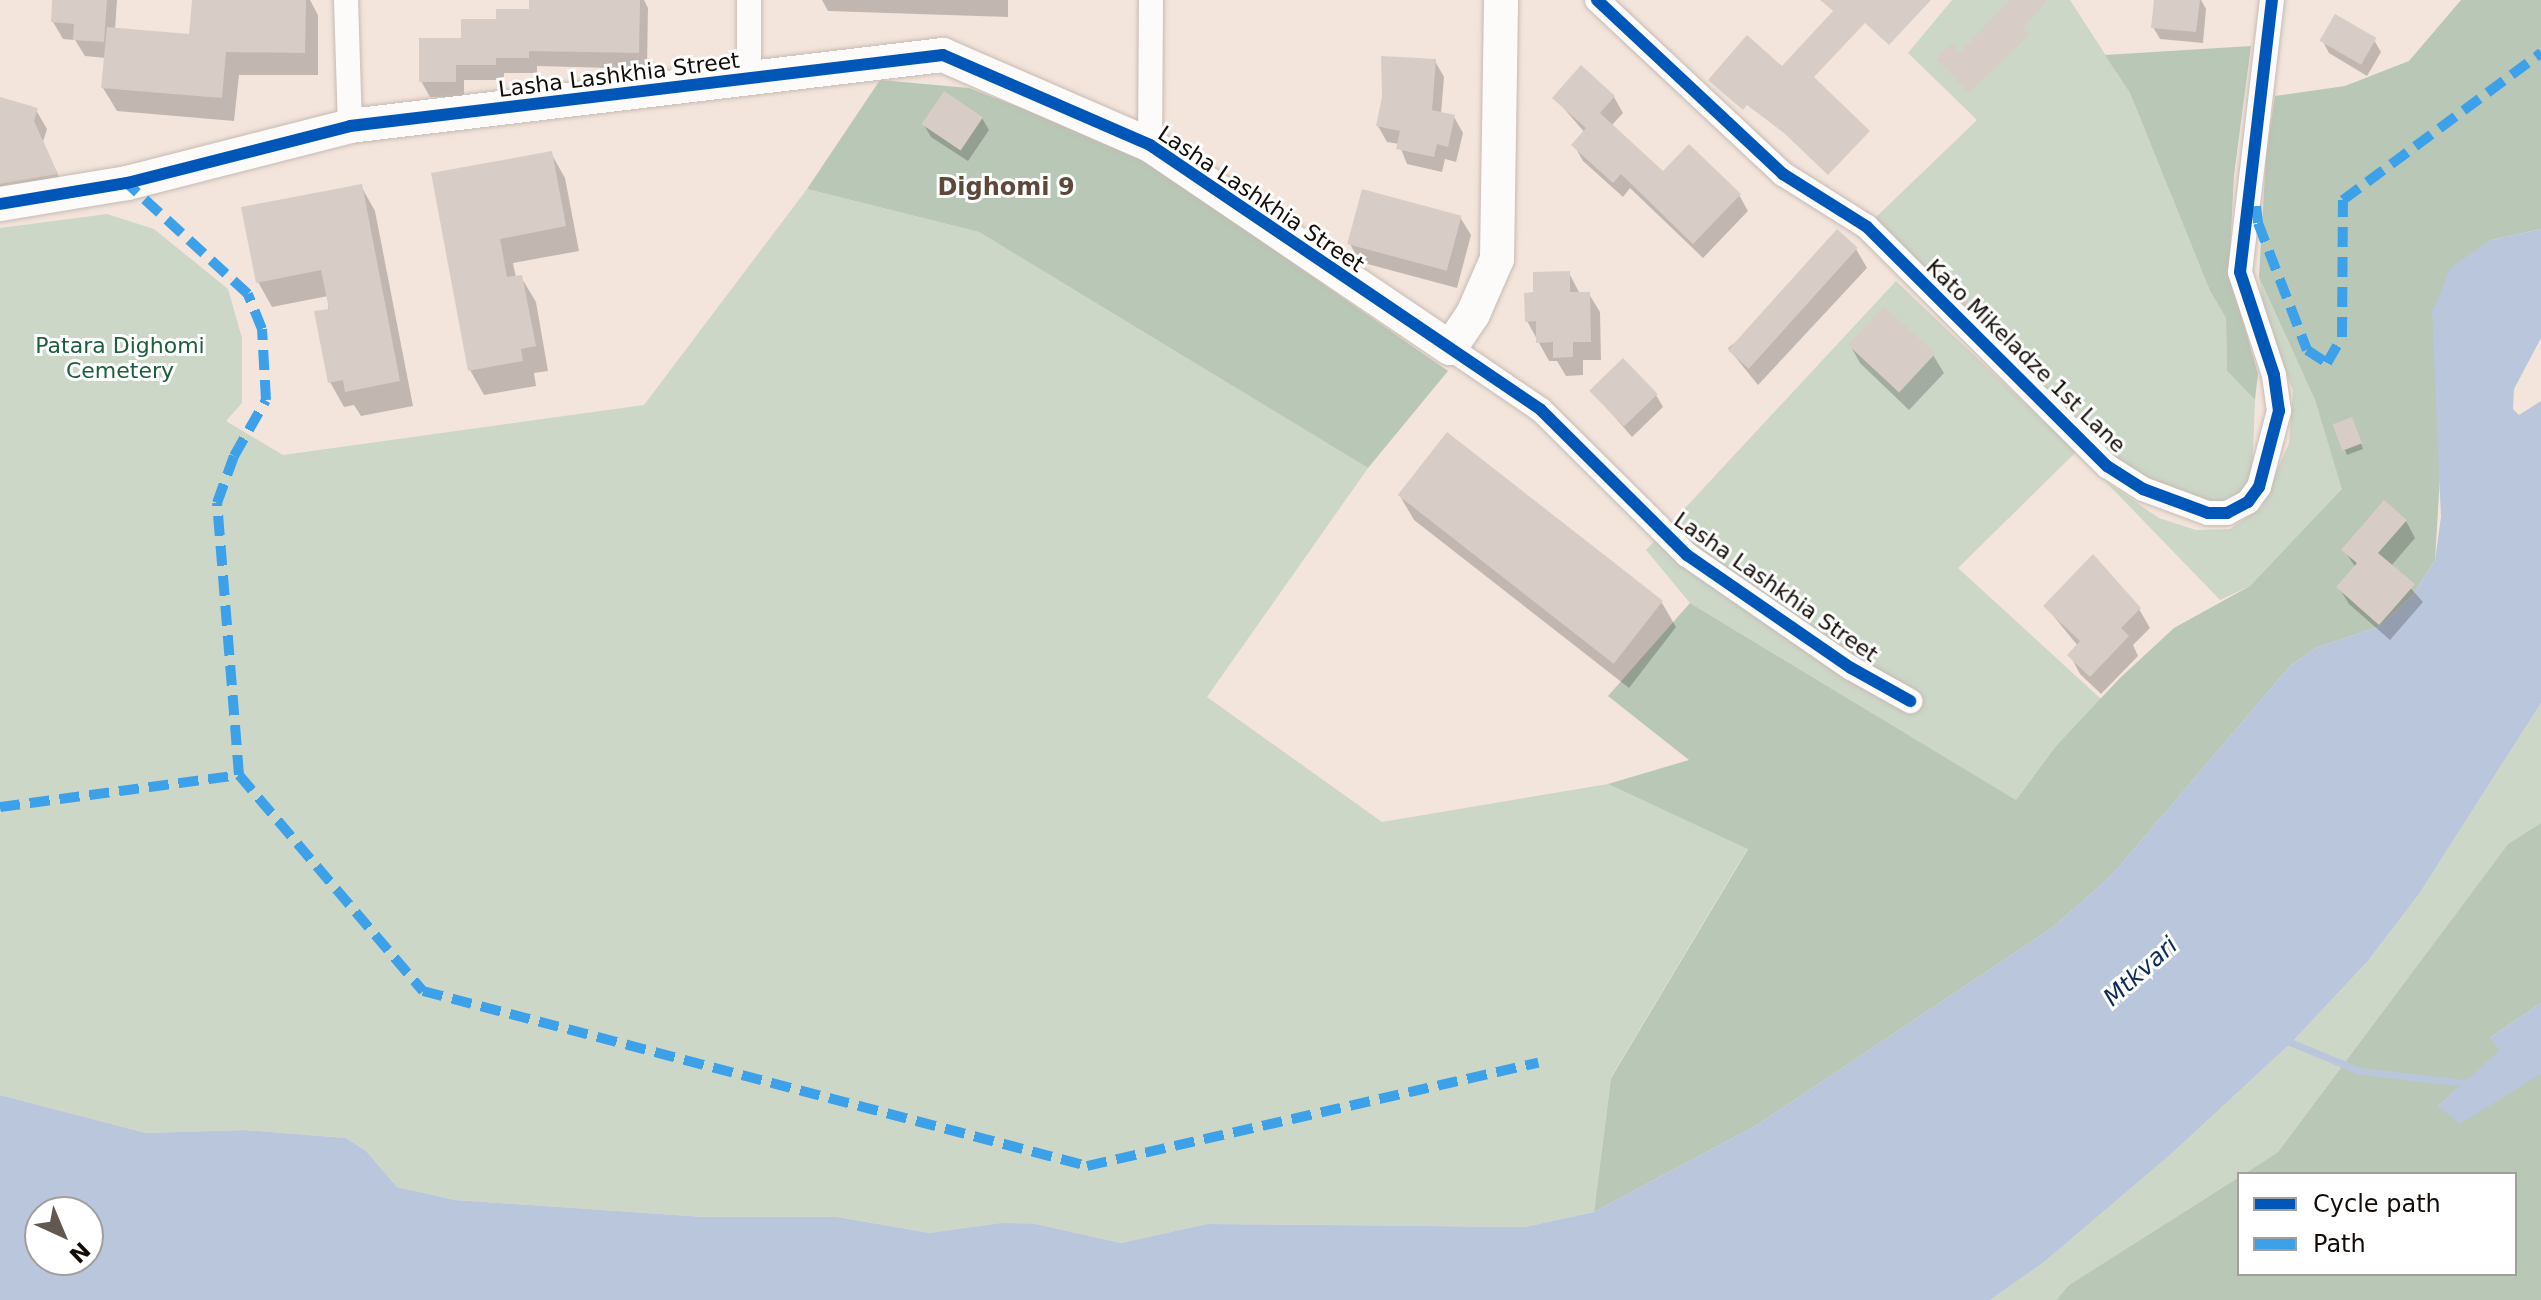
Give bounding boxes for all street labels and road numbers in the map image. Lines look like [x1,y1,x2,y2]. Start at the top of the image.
street label: Lasha Lashkhia Street [497,47,741,103]
street label: Lasha Lashkhia Street [1153,120,1369,278]
street label: Kato Mikeladze 1st Lane [1921,254,2131,458]
street label: Lasha Lashkhia Street [1669,507,1883,667]

